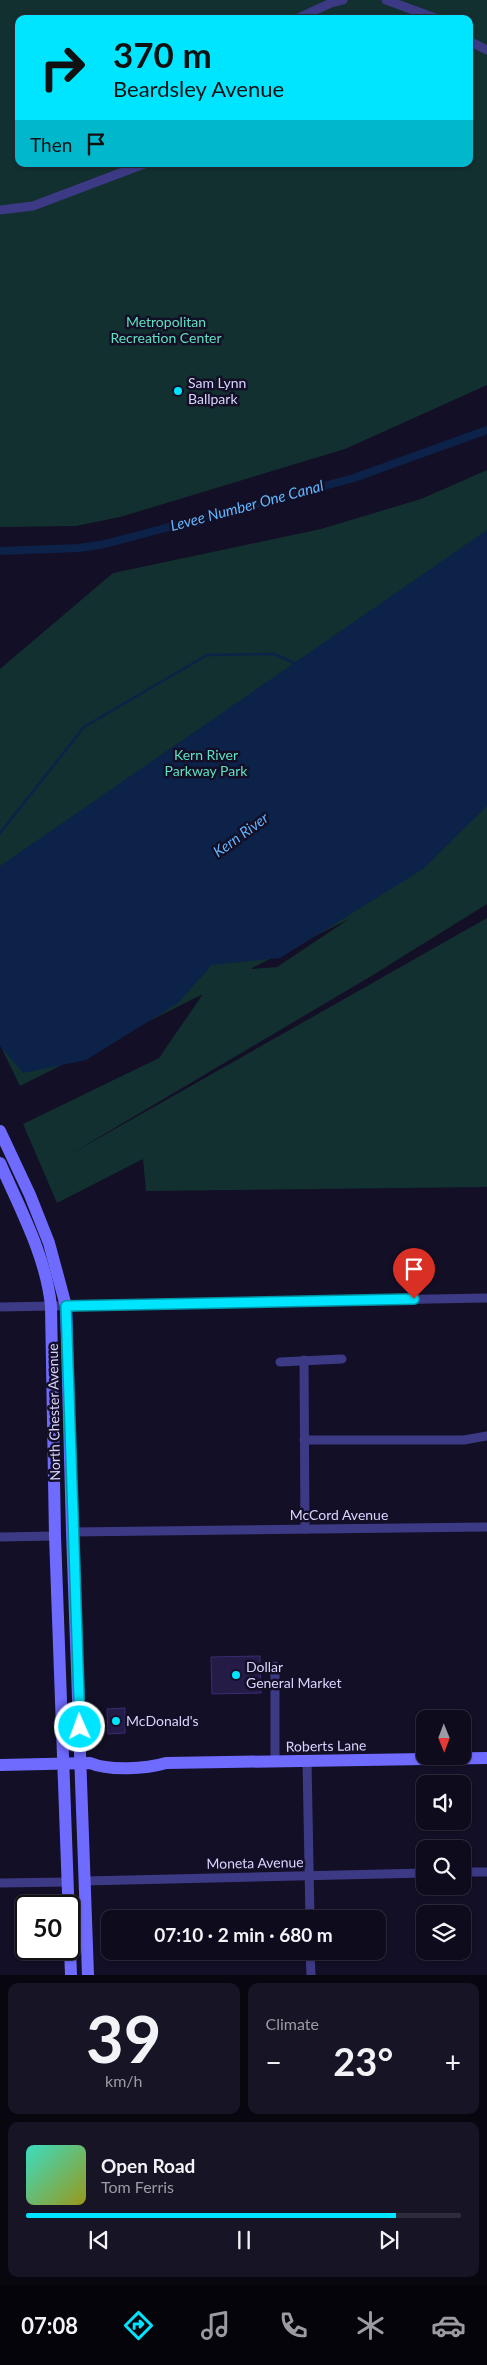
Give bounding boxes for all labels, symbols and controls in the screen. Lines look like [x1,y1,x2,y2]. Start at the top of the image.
text: 370 m [113,33,212,75]
icon: right [30,35,95,100]
text: Beardsley Avenue [113,75,284,102]
icon: arrive [82,130,110,158]
text: Then [30,133,72,156]
park label: Metropolitan Recreation Center [110,313,222,346]
place label: Sam Lynn Ballpark [188,374,246,407]
marker: Sam Lynn Ballpark [172,385,184,397]
water label: Levee Number One Canal [168,476,326,534]
park label: Kern River Parkway Park [165,746,248,779]
water label: Kern River [209,808,272,860]
pin [393,1248,435,1299]
icon: arrive [400,1255,428,1283]
street label: North Chester Avenue [44,1343,63,1481]
street label: McCord Avenue [290,1506,388,1523]
place label: Dollar General Market [246,1658,342,1691]
marker: Dollar General Market [230,1669,242,1681]
position arrow [53,1700,105,1752]
north arrow [416,1710,471,1765]
map controls [416,1710,471,1960]
place label: McDonald's [126,1712,199,1729]
marker: McDonald's [110,1715,122,1727]
street label: Roberts Lane [286,1736,366,1755]
button: sound [416,1775,471,1830]
button: search [416,1840,471,1895]
street label: Moneta Avenue [206,1853,304,1872]
speed limit sign: 50 [15,1895,80,1960]
button: layers [416,1905,471,1960]
text: 07:10 · 2 min · 680 m [154,1923,333,1946]
text: 39 [86,1999,161,2077]
text: Climate [266,2014,319,2033]
text: 23° [333,2038,393,2084]
text: − [266,2045,282,2079]
text: + [445,2045,461,2079]
text: km/h [105,2071,142,2090]
text: Open Road [101,2154,195,2177]
text: Tom Ferris [101,2177,174,2196]
icon: previous [85,2226,113,2254]
icon: pause [230,2226,258,2254]
icon: next [375,2226,403,2254]
icon: directions [121,2308,156,2343]
icon: music [198,2308,233,2343]
icon: phone [276,2308,311,2343]
icon: climate [353,2308,388,2343]
icon: car [431,2308,466,2343]
text: 07:08 [21,2312,78,2339]

